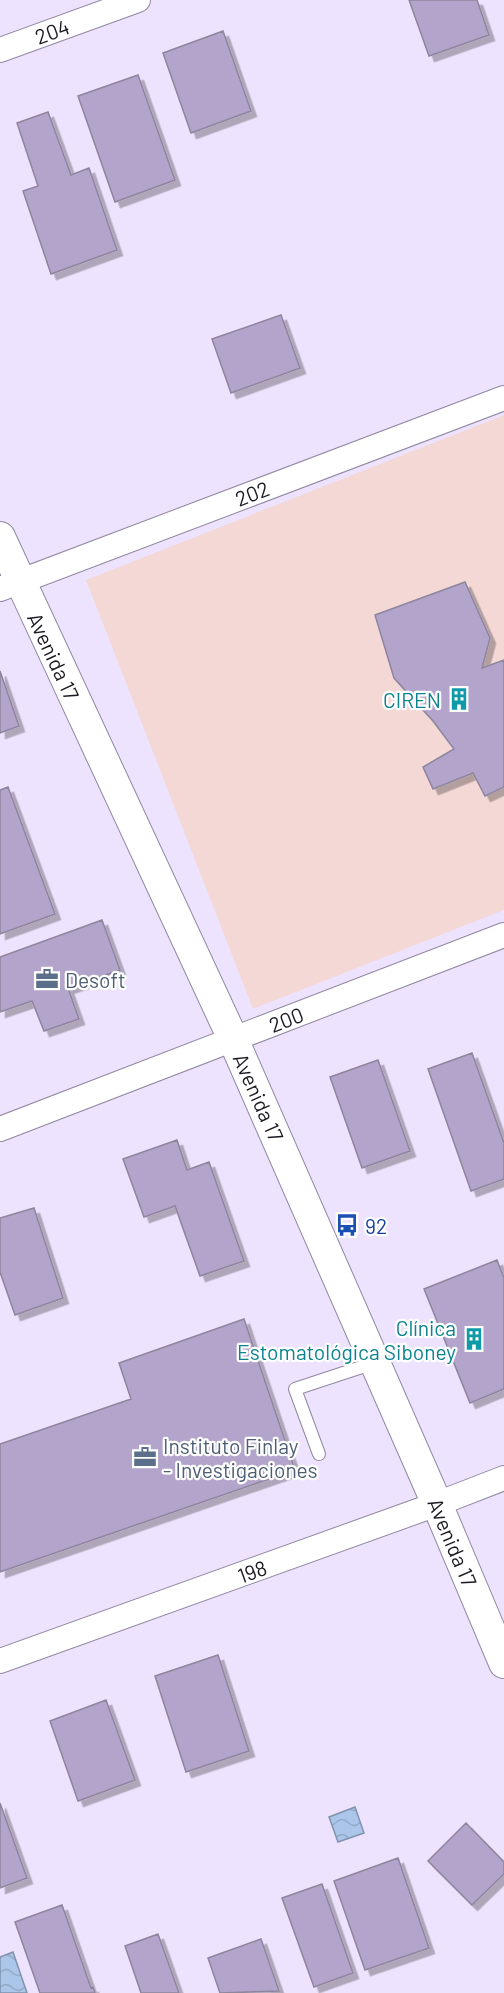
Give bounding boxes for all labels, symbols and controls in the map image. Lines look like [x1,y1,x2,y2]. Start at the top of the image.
street label: 204 [31,13,73,49]
street label: 202 [231,475,273,511]
street label: Avenida 17 [23,608,85,704]
building icon: CIREN [446,686,472,712]
place label: CIREN [383,687,441,712]
office icon: Desoft [34,966,60,992]
place label: Desoft [65,967,126,992]
street label: 200 [265,1001,307,1037]
street label: Avenida 17 [229,1049,289,1145]
bus stop icon: 92 [334,1212,360,1238]
place label: 92 [365,1213,387,1238]
place label: Clínica Estomatológica Siboney [237,1315,456,1364]
building icon: Clínica Estomatológica Siboney [461,1326,487,1352]
place label: Instituto Finlay - Investigaciones [163,1433,318,1482]
office icon: Instituto Finlay - Investigaciones [132,1444,158,1470]
street label: Avenida 17 [423,1494,483,1590]
street label: 198 [234,1554,270,1588]

